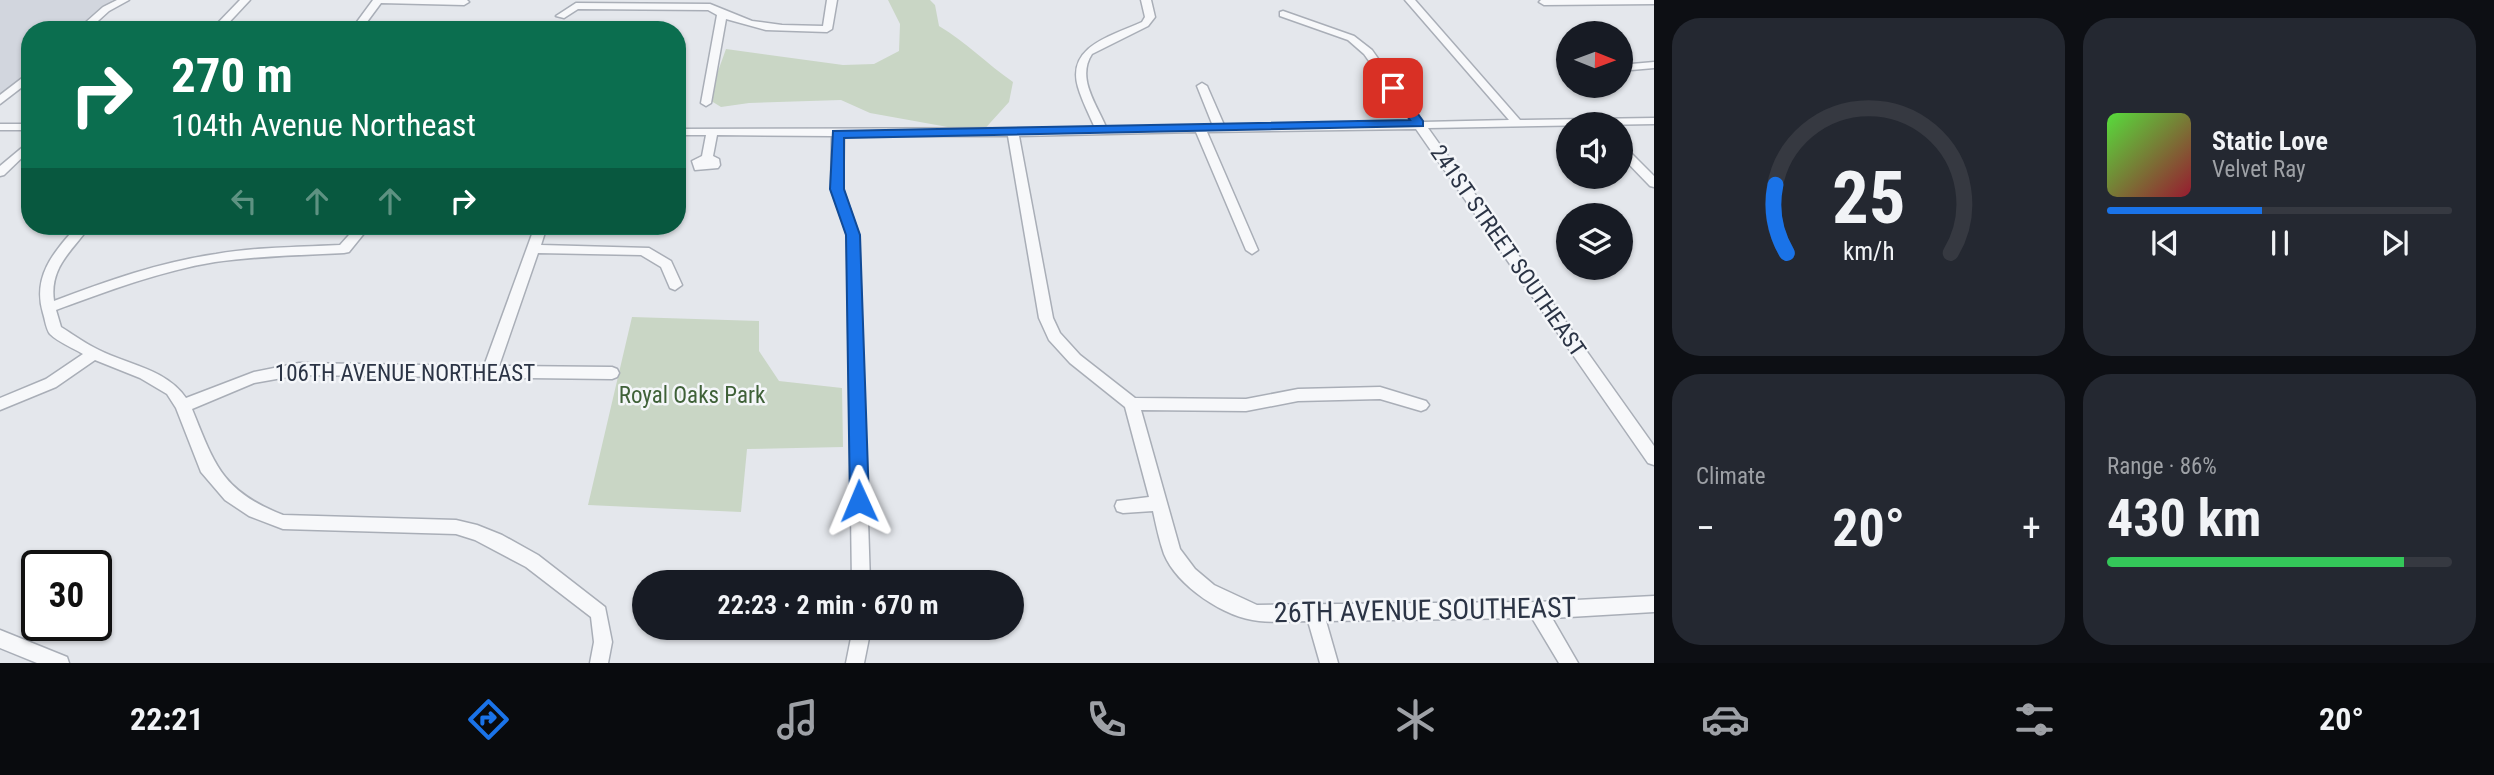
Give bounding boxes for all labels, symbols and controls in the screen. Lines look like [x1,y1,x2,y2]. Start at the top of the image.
north arrow [1556,21,1633,98]
map controls [1556,21,1633,280]
text: 270 m [171,47,293,104]
icon: right [56,49,147,140]
pin [1363,58,1423,118]
icon: arrive [1374,69,1412,107]
text: 104th Avenue Northeast [171,106,476,144]
button: sound [1556,112,1633,189]
text: Static Love [2212,126,2328,156]
street label: 241ST STREET SOUTHEAST [1425,140,1591,362]
text: 25 [1832,156,1905,242]
text: Velvet Ray [2212,156,2306,183]
icon: left [225,182,263,220]
icon: ahead [298,182,336,220]
icon: ahead [371,182,409,220]
icon: right [444,182,482,220]
button: layers [1556,203,1633,280]
icon: previous [2146,224,2184,262]
icon: pause [2261,224,2299,262]
icon: next [2376,224,2414,262]
text: km/h [1843,237,1894,266]
street label: 106TH AVENUE NORTHEAST [275,360,535,387]
park label: Royal Oaks Park [619,382,766,409]
text: Range · 86% [2107,453,2217,480]
text: Climate [1696,463,1766,490]
position arrow [822,464,896,538]
text: 430 km [2107,488,2261,549]
text: 20° [1832,498,1905,559]
text: − [1696,506,1715,550]
text: + [2022,506,2041,550]
speed limit sign: 30 [21,550,112,641]
text: 22:23 · 2 min · 670 m [718,590,938,620]
street label: 26TH AVENUE SOUTHEAST [1274,591,1576,629]
icon: directions [464,695,513,744]
icon: music [773,695,822,744]
icon: phone [1082,695,1131,744]
icon: climate [1391,695,1440,744]
icon: car [1701,695,1750,744]
icon: filters [2010,695,2059,744]
text: 22:21 [130,700,204,738]
text: 20° [2319,700,2364,738]

